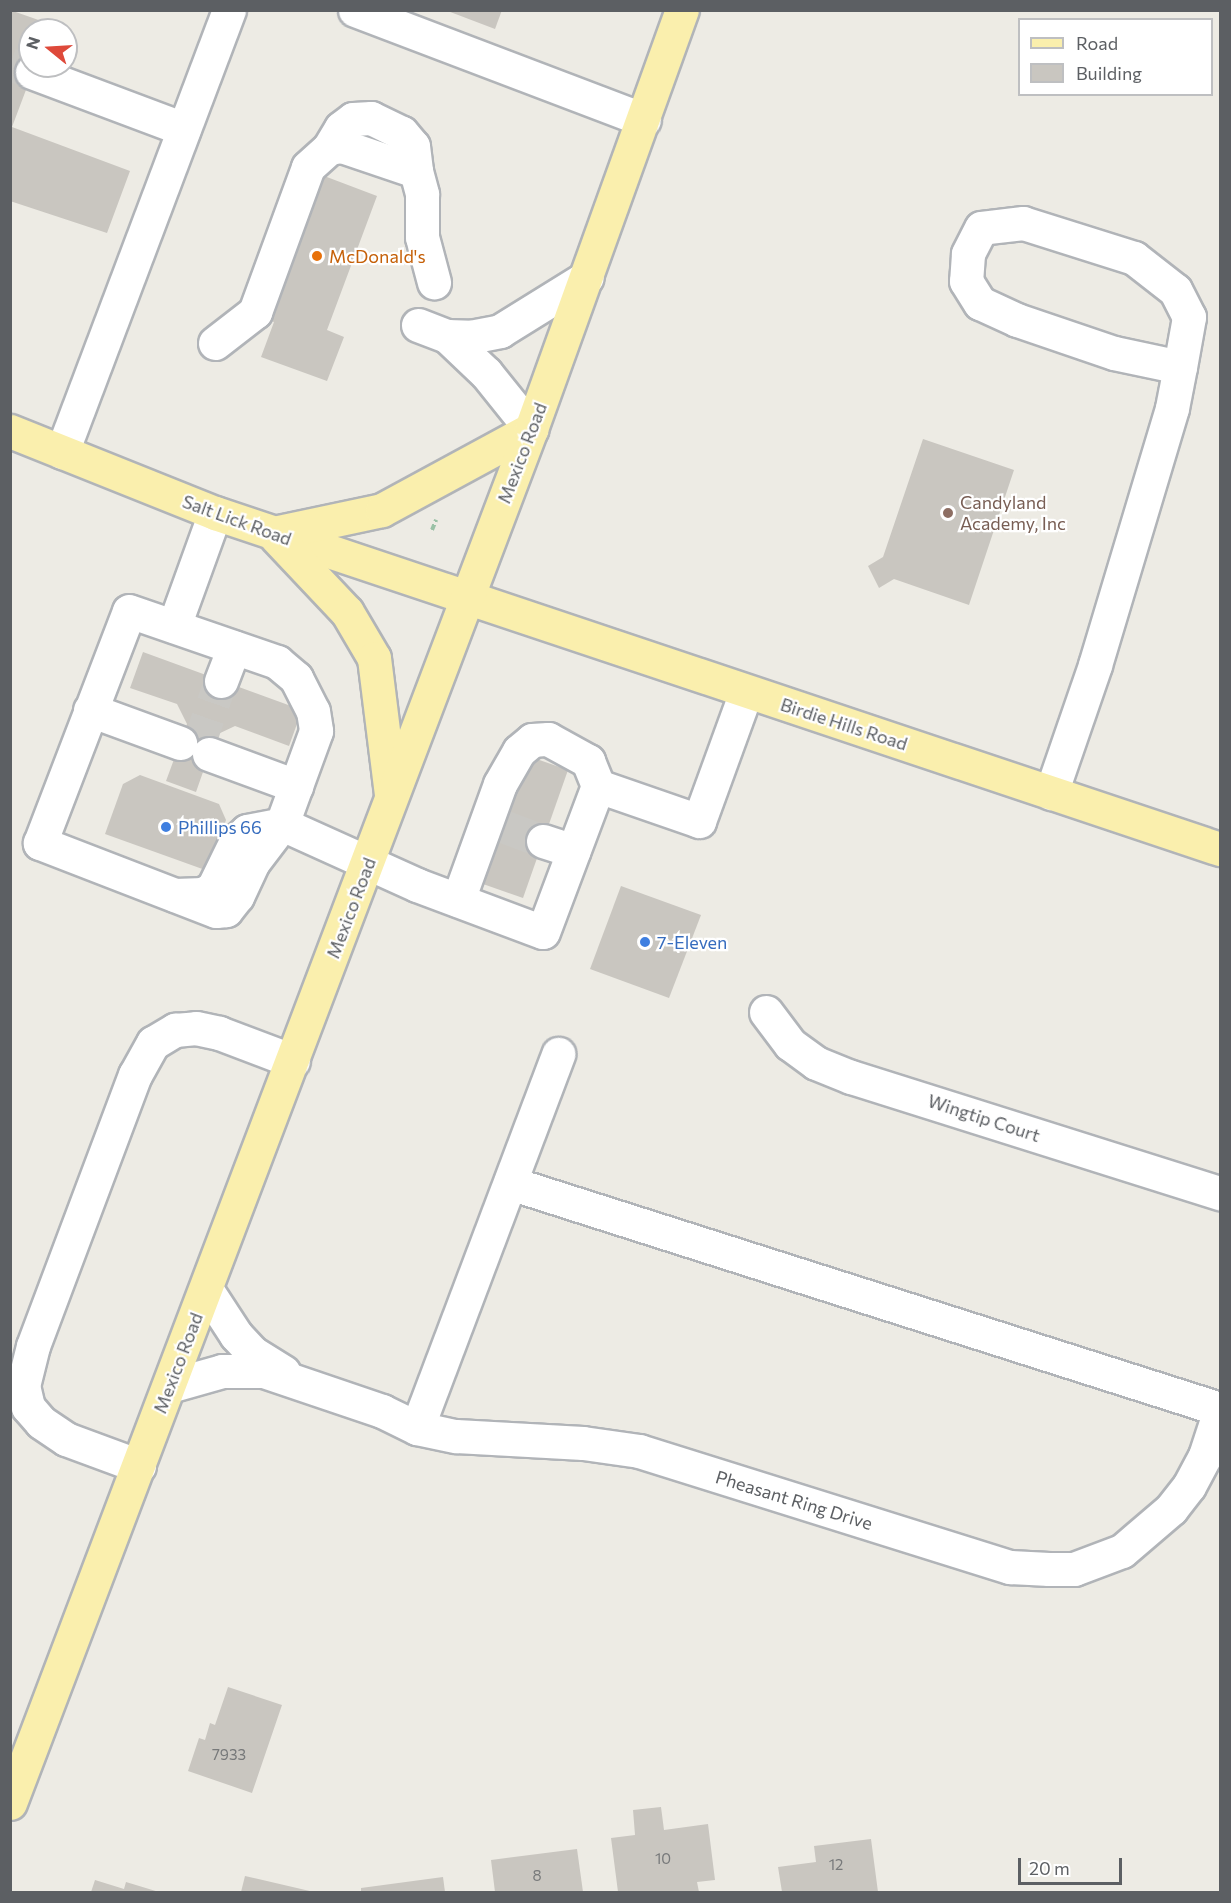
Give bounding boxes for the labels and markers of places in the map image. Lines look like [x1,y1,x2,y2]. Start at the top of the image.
place label: McDonald's [329,245,426,267]
marker: McDonald's [310,249,324,263]
place label: Candyland Academy, Inc [960,492,1066,534]
marker: Candyland Academy, Inc [941,506,955,520]
place label: Phillips 66 [178,816,262,838]
marker: Phillips 66 [159,820,173,834]
place label: 7-Eleven [657,931,727,953]
marker: 7-Eleven [638,935,652,949]

